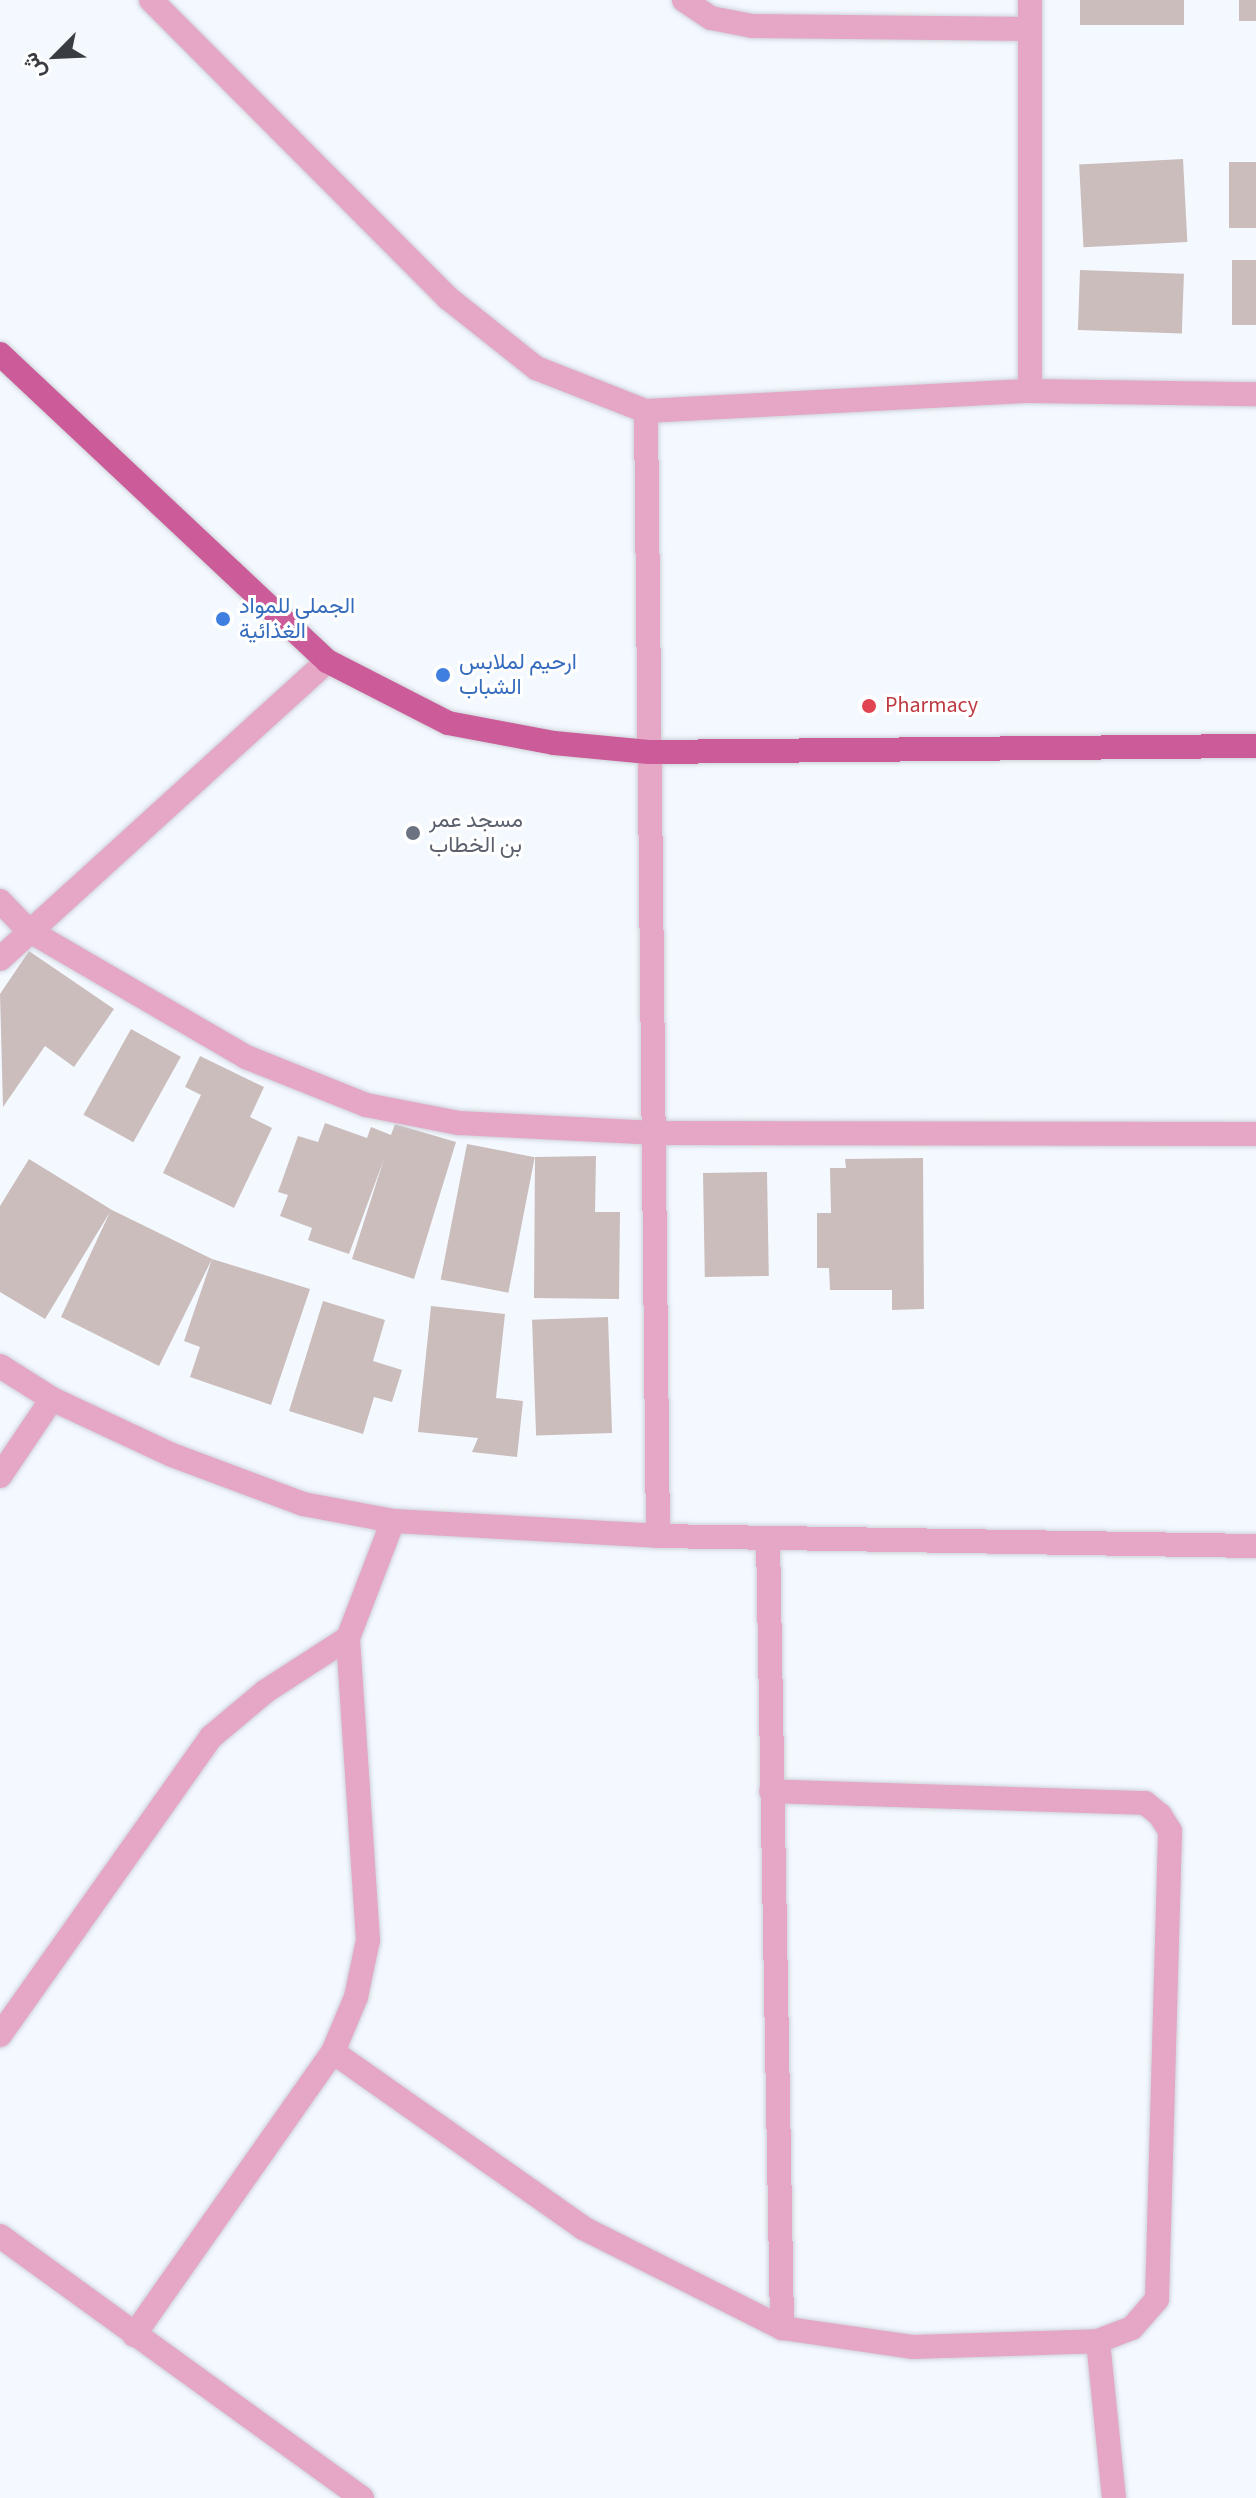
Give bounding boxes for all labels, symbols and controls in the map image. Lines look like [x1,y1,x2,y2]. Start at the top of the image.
north arrow [16,16,96,96]
text: ش [14,47,54,84]
place label: الجملي للمواد الغذائية [239,593,355,644]
marker: الجملي للمواد الغذائية [214,610,232,628]
place label: ارحيم لملابس الشباب [459,649,577,700]
marker: ارحيم لملابس الشباب [434,666,452,684]
place label: Pharmacy [885,693,978,719]
marker: Pharmacy [860,697,878,715]
place label: مسجد عمر بن الخطاب [429,807,523,858]
marker: مسجد عمر بن الخطاب [404,824,422,842]

